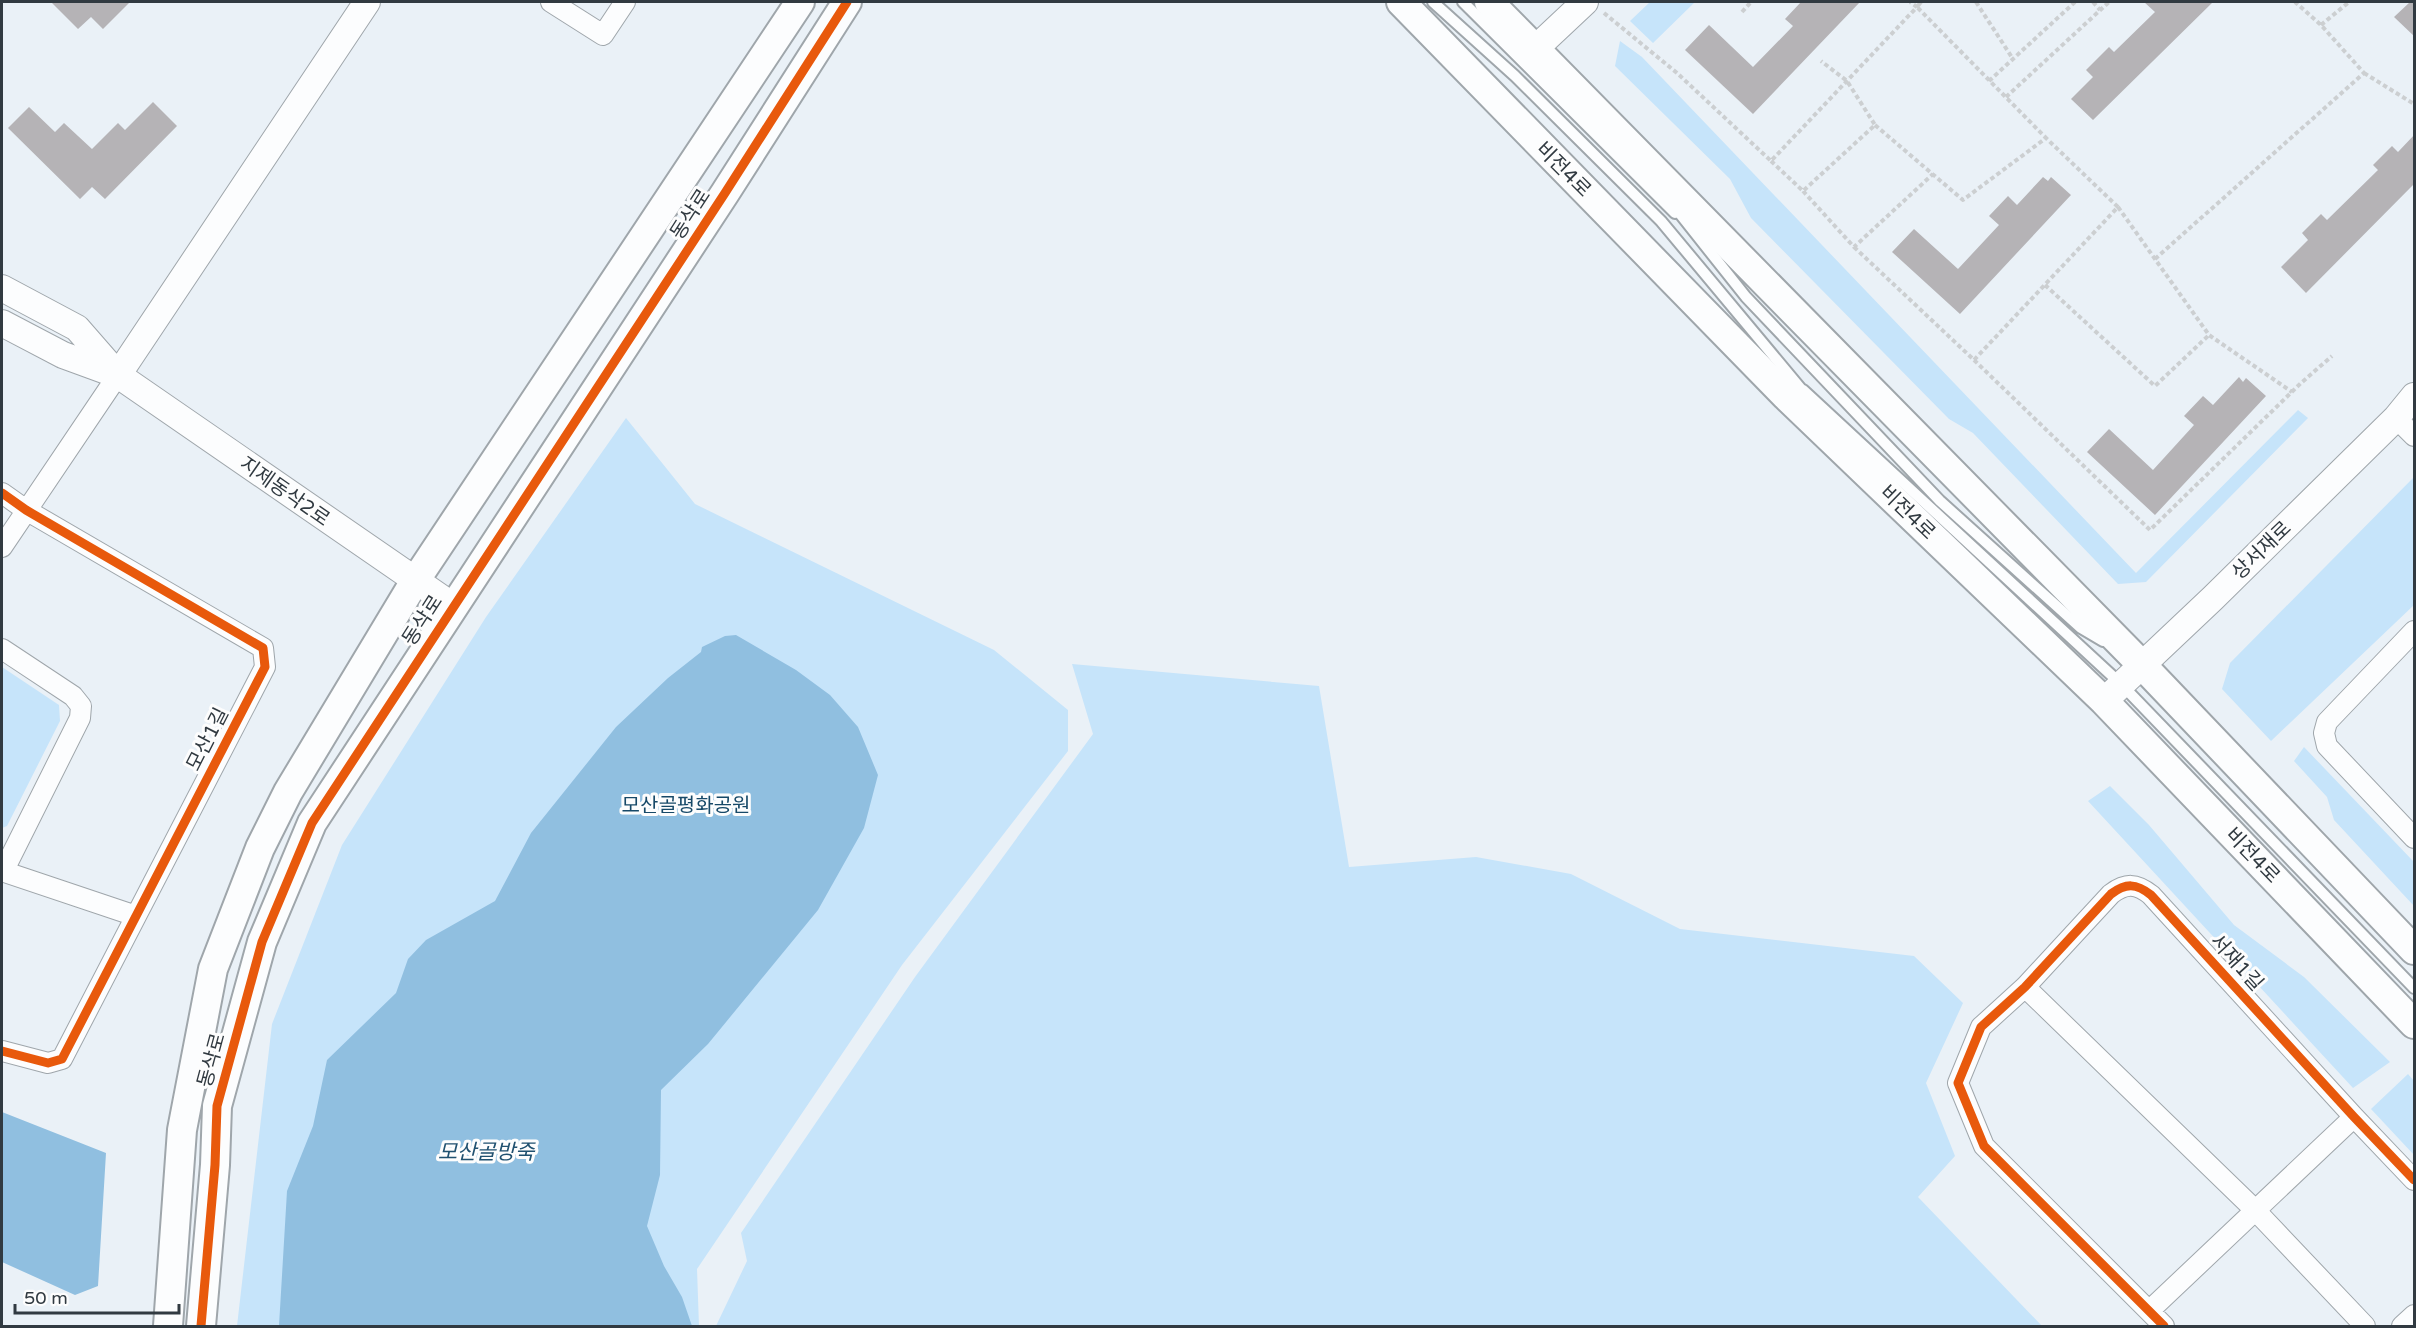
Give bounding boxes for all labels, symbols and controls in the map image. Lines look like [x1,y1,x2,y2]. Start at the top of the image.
street label: 비전4로 [1531,137,1596,202]
street label: 동삭로 [666,185,716,244]
street label: 지제동삭2로 [235,452,334,532]
street label: 비전4로 [1875,481,1940,545]
street label: 상서재로 [2227,517,2297,585]
street label: 동삭로 [398,591,448,650]
street label: 모산1길 [182,704,234,775]
park label: 모산골평화공원 [622,794,750,818]
street label: 비전4로 [2220,823,2284,888]
street label: 서재1길 [2205,929,2268,996]
street label: 동삭로 [193,1030,231,1090]
water label: 모산골방죽 [438,1140,536,1165]
scale bar [15,1277,178,1315]
text: 50 m [24,1287,68,1309]

